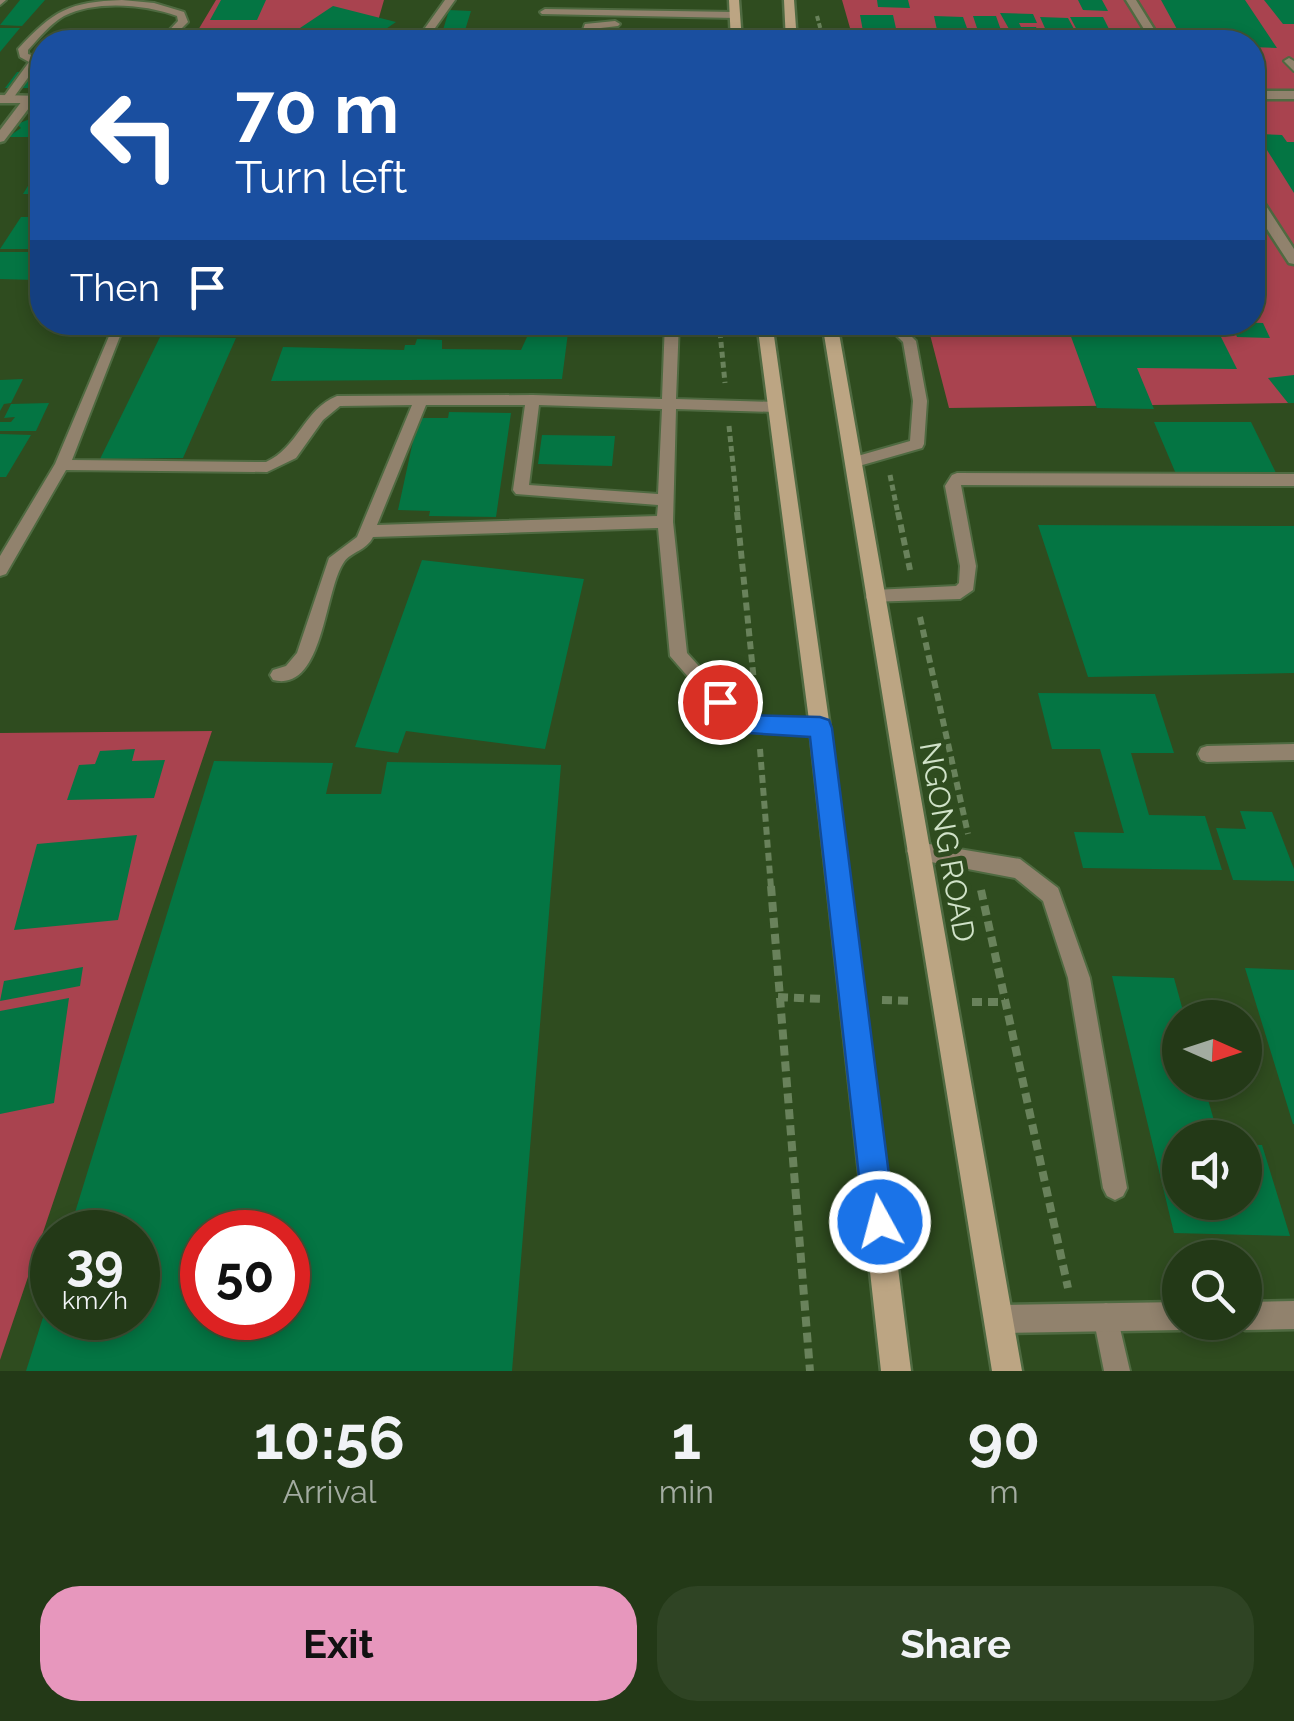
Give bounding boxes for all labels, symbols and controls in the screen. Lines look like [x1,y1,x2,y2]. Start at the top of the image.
text: 70 m [235,67,399,149]
icon: left [70,70,200,200]
text: Turn left [235,151,407,204]
icon: arrive [180,260,235,315]
text: Then [70,265,160,310]
pin [678,660,763,745]
icon: arrive [693,675,748,730]
street label: NGONG ROAD [913,739,982,945]
north arrow [1162,1000,1262,1100]
map controls [1162,1000,1262,1340]
button: sound [1162,1120,1262,1220]
position arrow [828,1170,932,1274]
speed limit sign: 50 [180,1210,310,1340]
text: 39 [66,1233,124,1292]
button: search [1162,1240,1262,1340]
text: km/h [62,1285,128,1315]
text: 10:56 [254,1403,405,1473]
text: 1 [672,1403,701,1473]
text: 90 [968,1403,1040,1473]
text: Arrival [282,1473,376,1510]
text: min [659,1473,714,1510]
text: m [989,1473,1019,1510]
button: Exit [40,1586,637,1701]
button: Share [657,1586,1254,1701]

